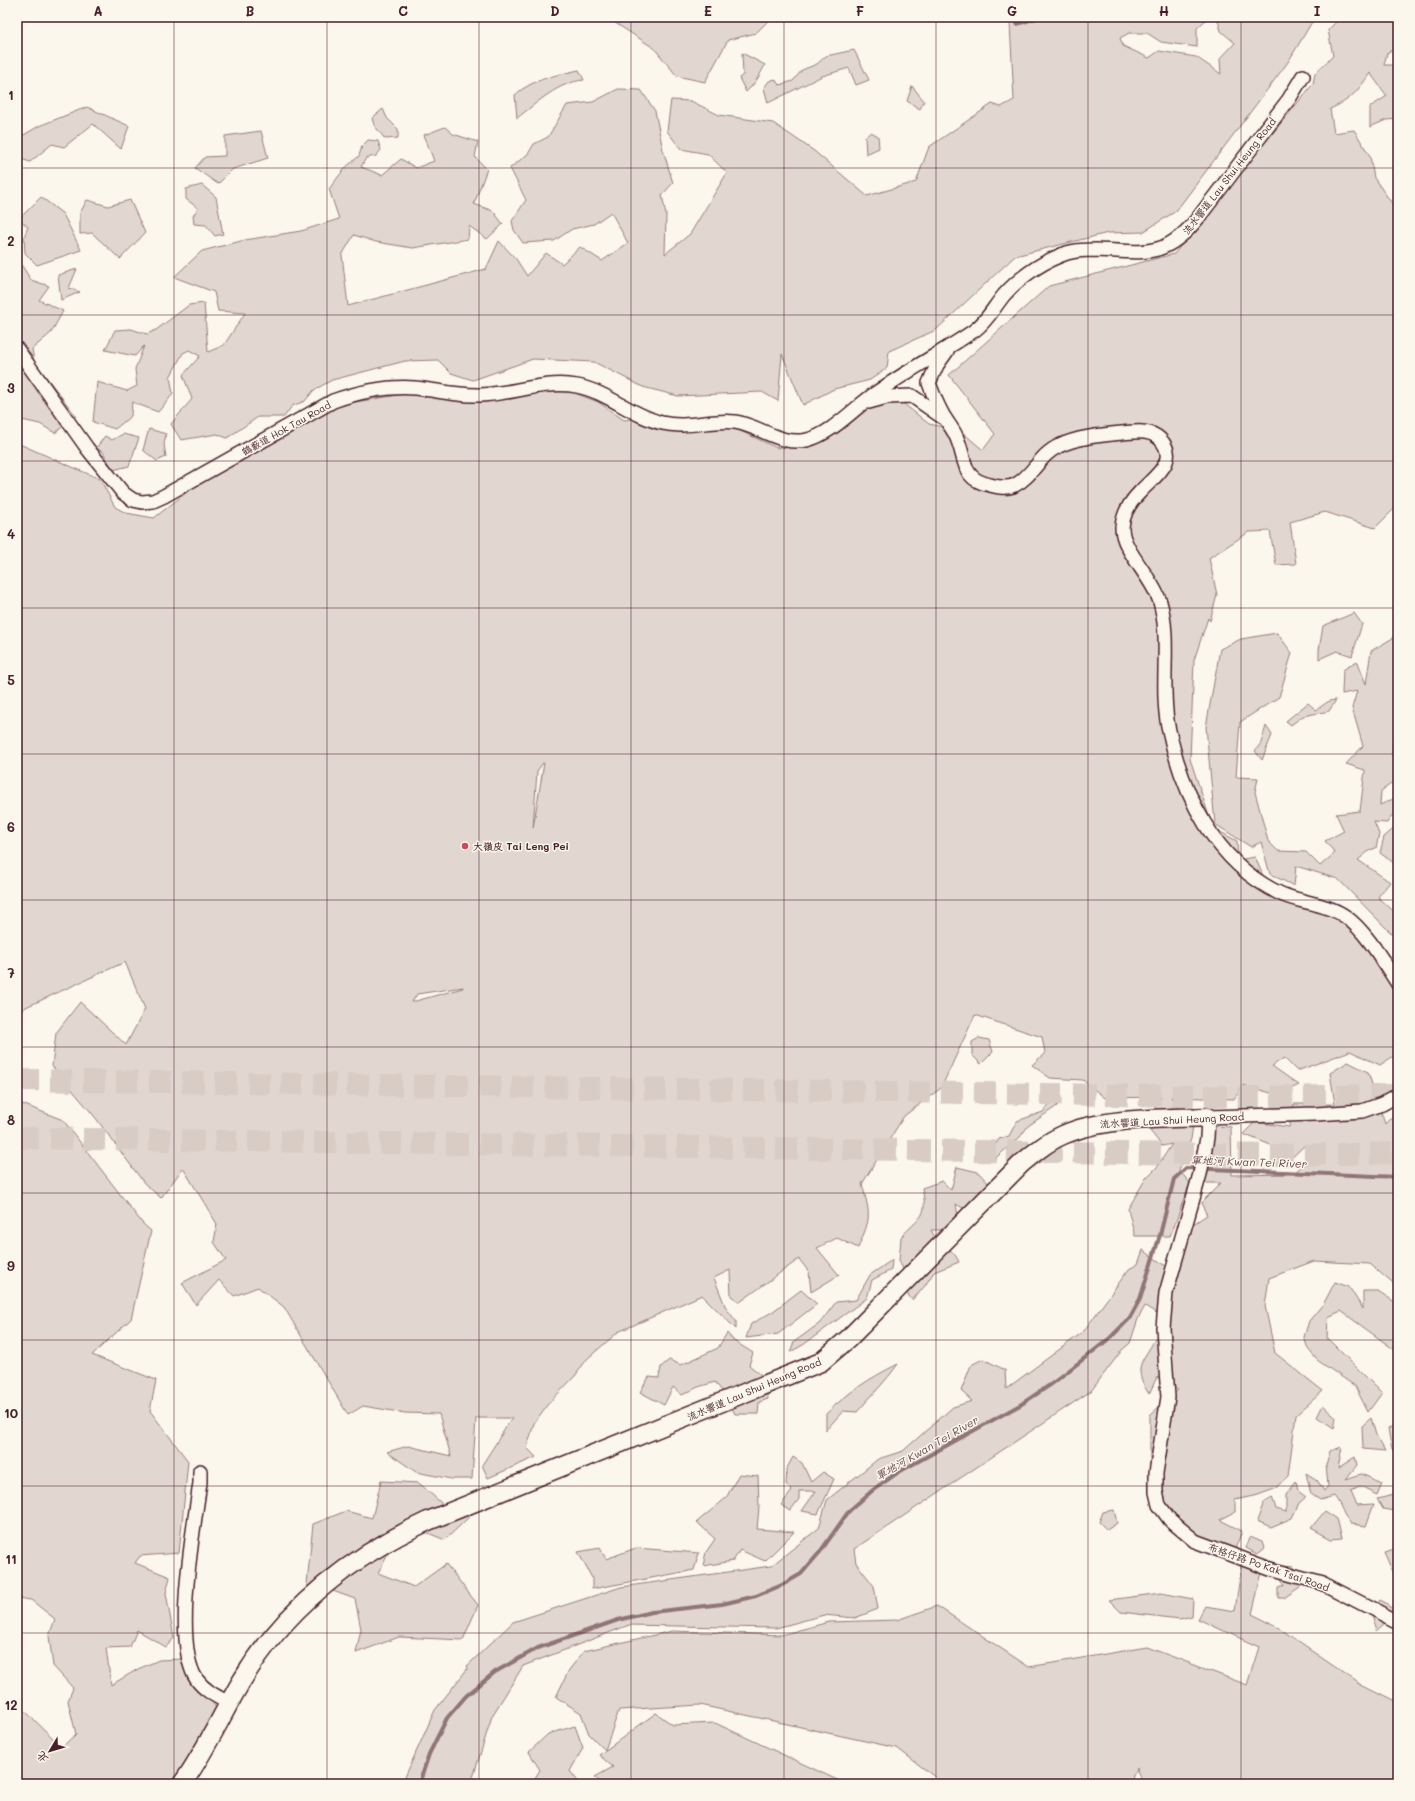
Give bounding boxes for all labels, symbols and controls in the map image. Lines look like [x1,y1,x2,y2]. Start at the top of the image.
text: A [93,2,103,19]
text: B [246,2,255,19]
text: C [398,2,408,19]
text: D [550,2,560,19]
text: E [704,2,712,19]
text: F [856,2,864,19]
text: G [1007,2,1017,19]
text: H [1159,2,1169,19]
text: I [1314,2,1321,19]
text: 1 [8,86,14,103]
street label: 流水響道 Lau Shui Heung Road [1179,115,1279,237]
text: 2 [7,232,15,249]
text: 3 [7,379,15,396]
street label: 鶴藪道 Hok Tau Road [239,398,333,458]
text: 4 [7,525,15,542]
text: 5 [7,671,15,688]
text: 6 [7,818,15,835]
place label: 大嶺皮 Tai Leng Pei [473,839,569,853]
marker: 大嶺皮 Tai Leng Pei [460,841,470,851]
text: 7 [7,964,15,981]
street label: 流水響道 Lau Shui Heung Road [1099,1109,1245,1131]
text: 8 [7,1111,15,1128]
water label: 軍地河 Kwan Tei River [1190,1152,1308,1171]
text: 9 [7,1257,15,1274]
street label: 流水響道 Lau Shui Heung Road [685,1354,823,1424]
text: 10 [4,1404,18,1421]
water label: 軍地河 Kwan Tei River [873,1412,981,1483]
street label: 布格仔路 Po Kak Tsai Road [1207,1540,1331,1594]
text: 11 [5,1550,17,1567]
text: 12 [4,1696,18,1713]
north arrow [30,1731,70,1771]
text: 北 [32,1749,51,1766]

